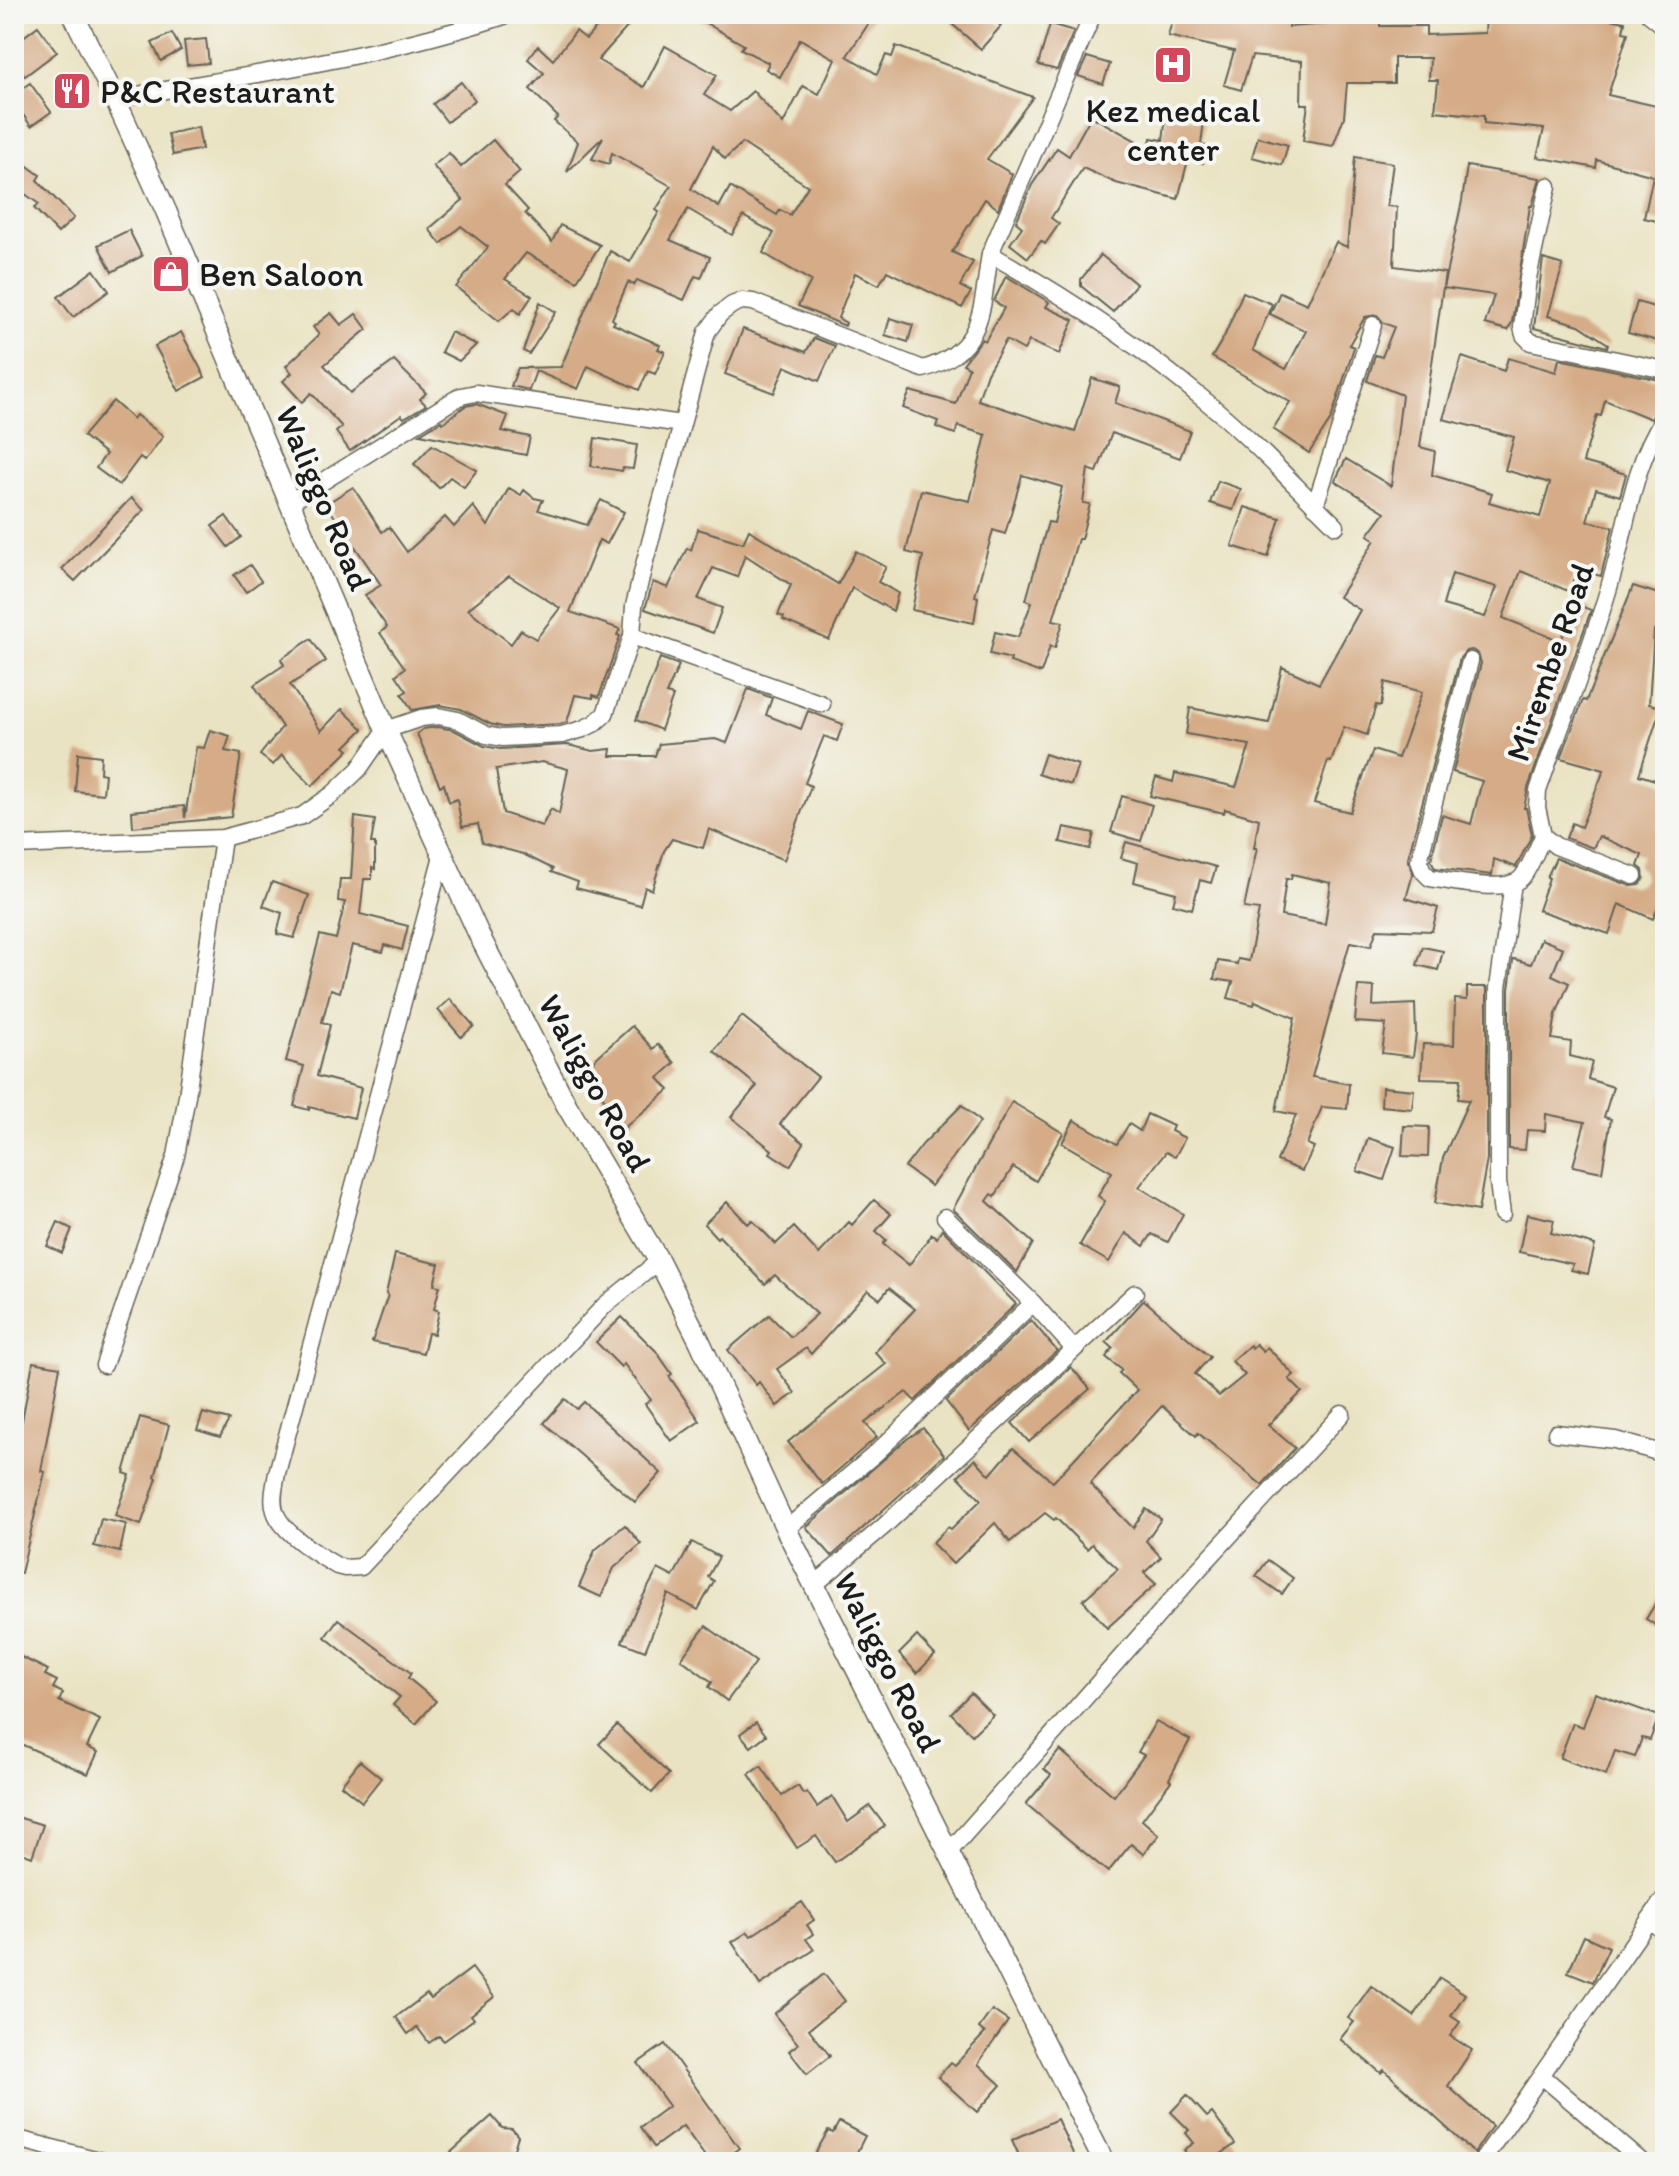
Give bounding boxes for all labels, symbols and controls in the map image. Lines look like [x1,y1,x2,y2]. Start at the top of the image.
hospital icon: Kez medical center [1152,44,1194,86]
restaurant icon: P&C Restaurant [51,70,93,112]
place label: P&C Restaurant [100,71,335,112]
place label: Kez medical center [1086,90,1261,170]
shop icon: Ben Saloon [150,253,192,295]
place label: Ben Saloon [199,254,363,295]
street label: Waliggo Road [267,399,381,597]
street label: Mirembe Road [1497,557,1603,767]
street label: Waliggo Road [529,987,661,1179]
street label: Waliggo Road [825,1565,951,1759]

